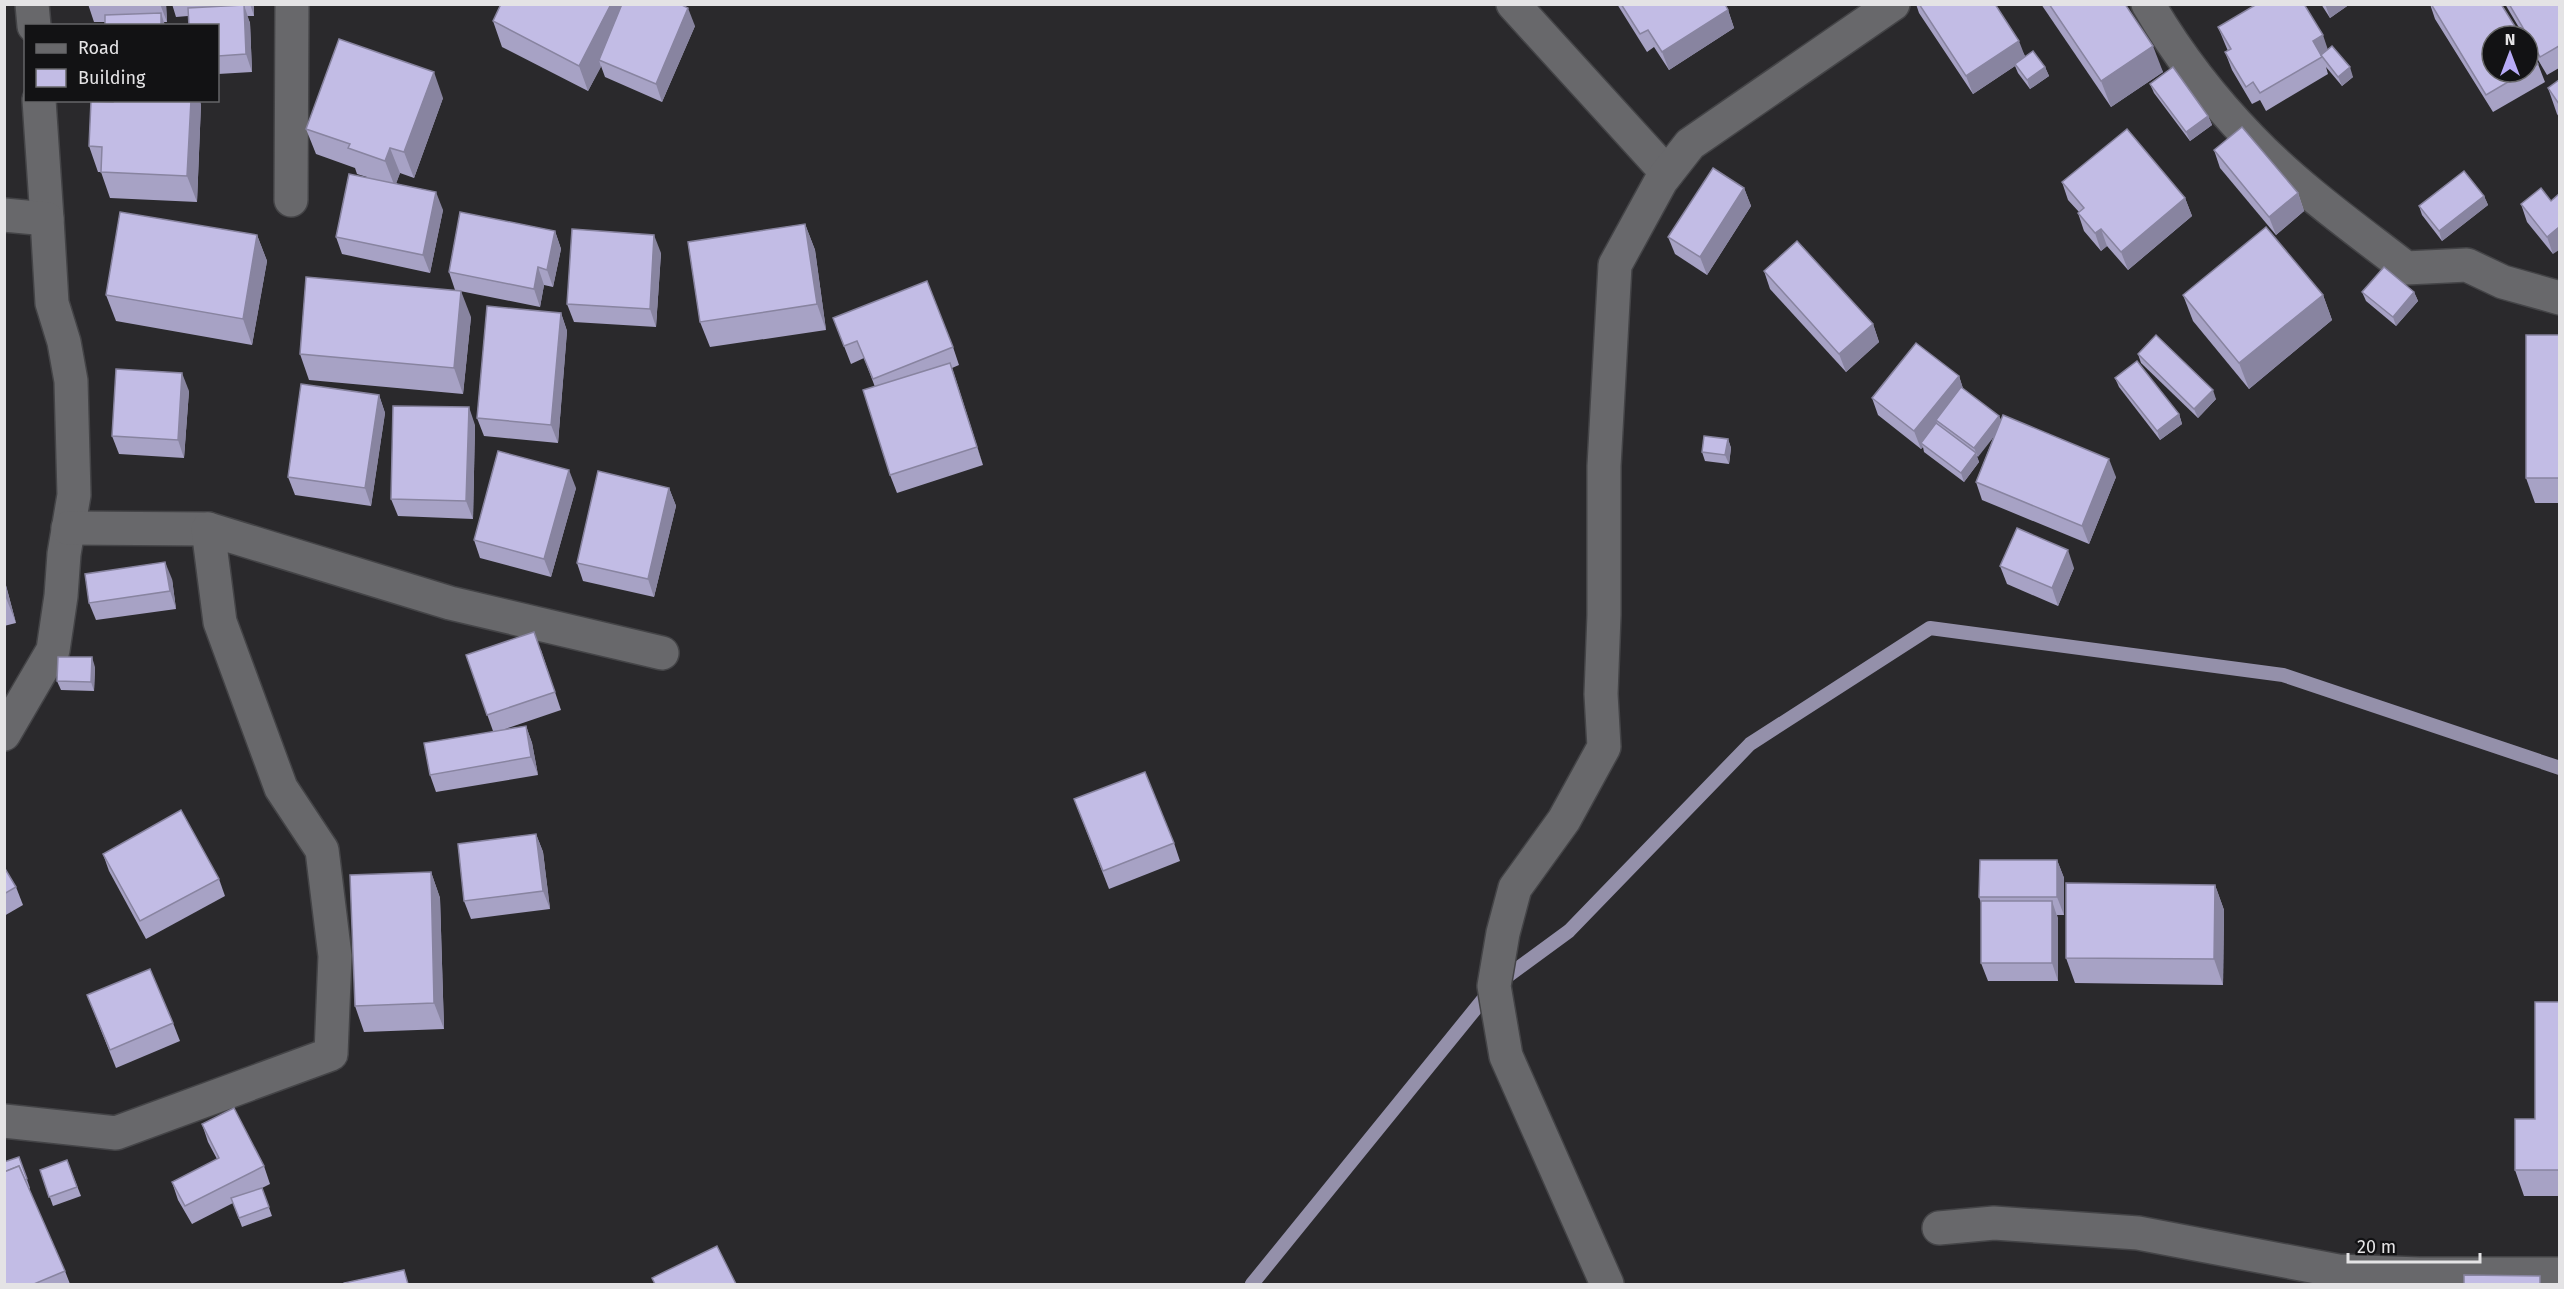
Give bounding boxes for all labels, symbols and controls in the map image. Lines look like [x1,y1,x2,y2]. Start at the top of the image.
legend [24,24,219,102]
north arrow [2480,24,2540,84]
text: N [2505,30,2515,49]
text: Road [78,37,120,59]
text: Building [78,67,146,89]
scale bar [2348,1226,2480,1264]
text: 20 m [2357,1236,2396,1258]

